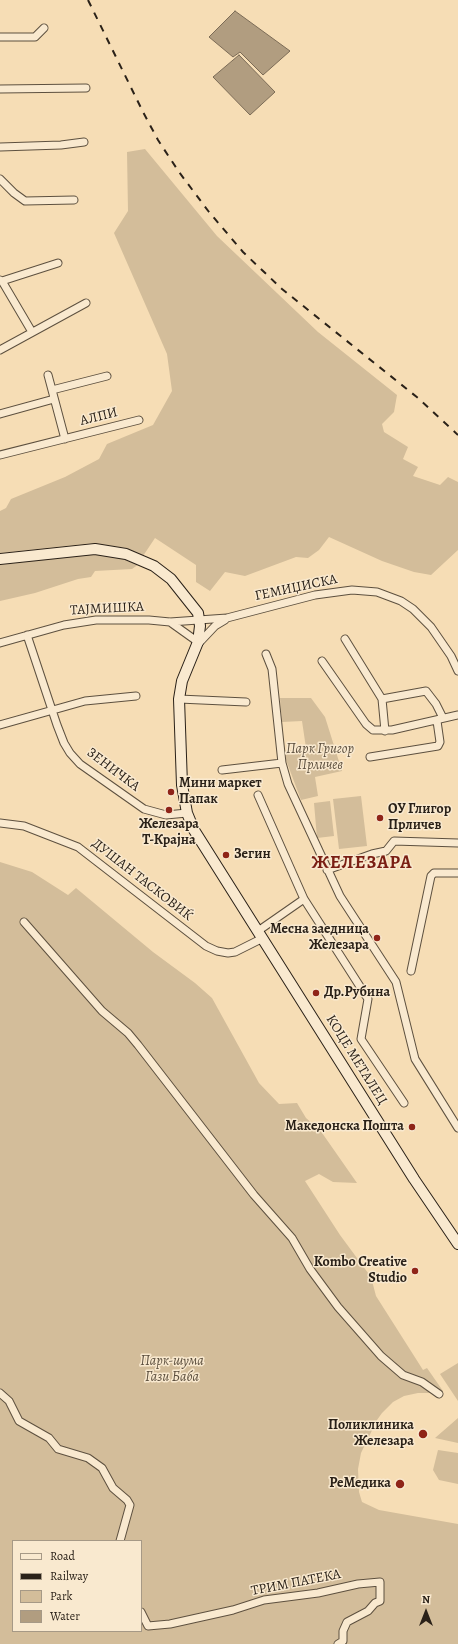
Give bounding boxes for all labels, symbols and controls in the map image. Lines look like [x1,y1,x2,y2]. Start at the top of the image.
street label: АЛПИ [79,404,119,430]
street label: ГЕМИЏИСКА [253,571,339,605]
street label: ТАЈМИШКА [70,599,144,619]
park label: Парк Григор Прличев [286,742,354,774]
street label: ЗЕНИЧКА [83,745,143,795]
place label: Мини маркет Папак [179,776,262,808]
marker: Мини маркет Папак [166,787,176,797]
place label: ОУ Глигор Прличев [388,802,451,834]
marker: Железара Т-Крајна [164,805,174,815]
marker: ОУ Глигор Прличев [375,813,385,823]
place label: Железара Т-Крајна [139,817,199,850]
street label: ДУШАН ТАСКОВИЌ [88,835,196,925]
place label: Зегин [234,847,271,863]
marker: Зегин [221,850,231,860]
district label: ЖЕЛЕЗАРА [312,853,412,875]
place label: Месна заедница Железара [270,922,369,954]
marker: Месна заедница Железара [372,933,382,943]
place label: Др.Рубина [324,985,390,1001]
marker: Др.Рубина [311,988,321,998]
street label: КОЦЕ МЕТАЛЕЦ [322,1012,390,1108]
place label: Македонска Пошта [285,1119,404,1135]
marker: Македонска Пошта [407,1122,417,1132]
place label: Kombo Creative Studio [314,1255,407,1288]
marker: Kombo Creative Studio [410,1266,420,1276]
park label: Парк-шума Гази Баба [140,1354,204,1386]
place label: Поликлиника Железара [328,1418,414,1450]
marker: Поликлиника Железара [417,1428,429,1440]
place label: РеМедика [329,1476,391,1492]
marker: РеМедика [394,1478,406,1490]
legend [12,1540,142,1632]
text: Road [50,1548,75,1564]
street label: ТРИМ ПАТЕКА [250,1566,342,1600]
text: Railway [50,1568,88,1584]
text: Park [50,1588,73,1604]
north arrow [406,1592,446,1632]
text: N [422,1592,430,1607]
text: Water [50,1608,80,1624]

